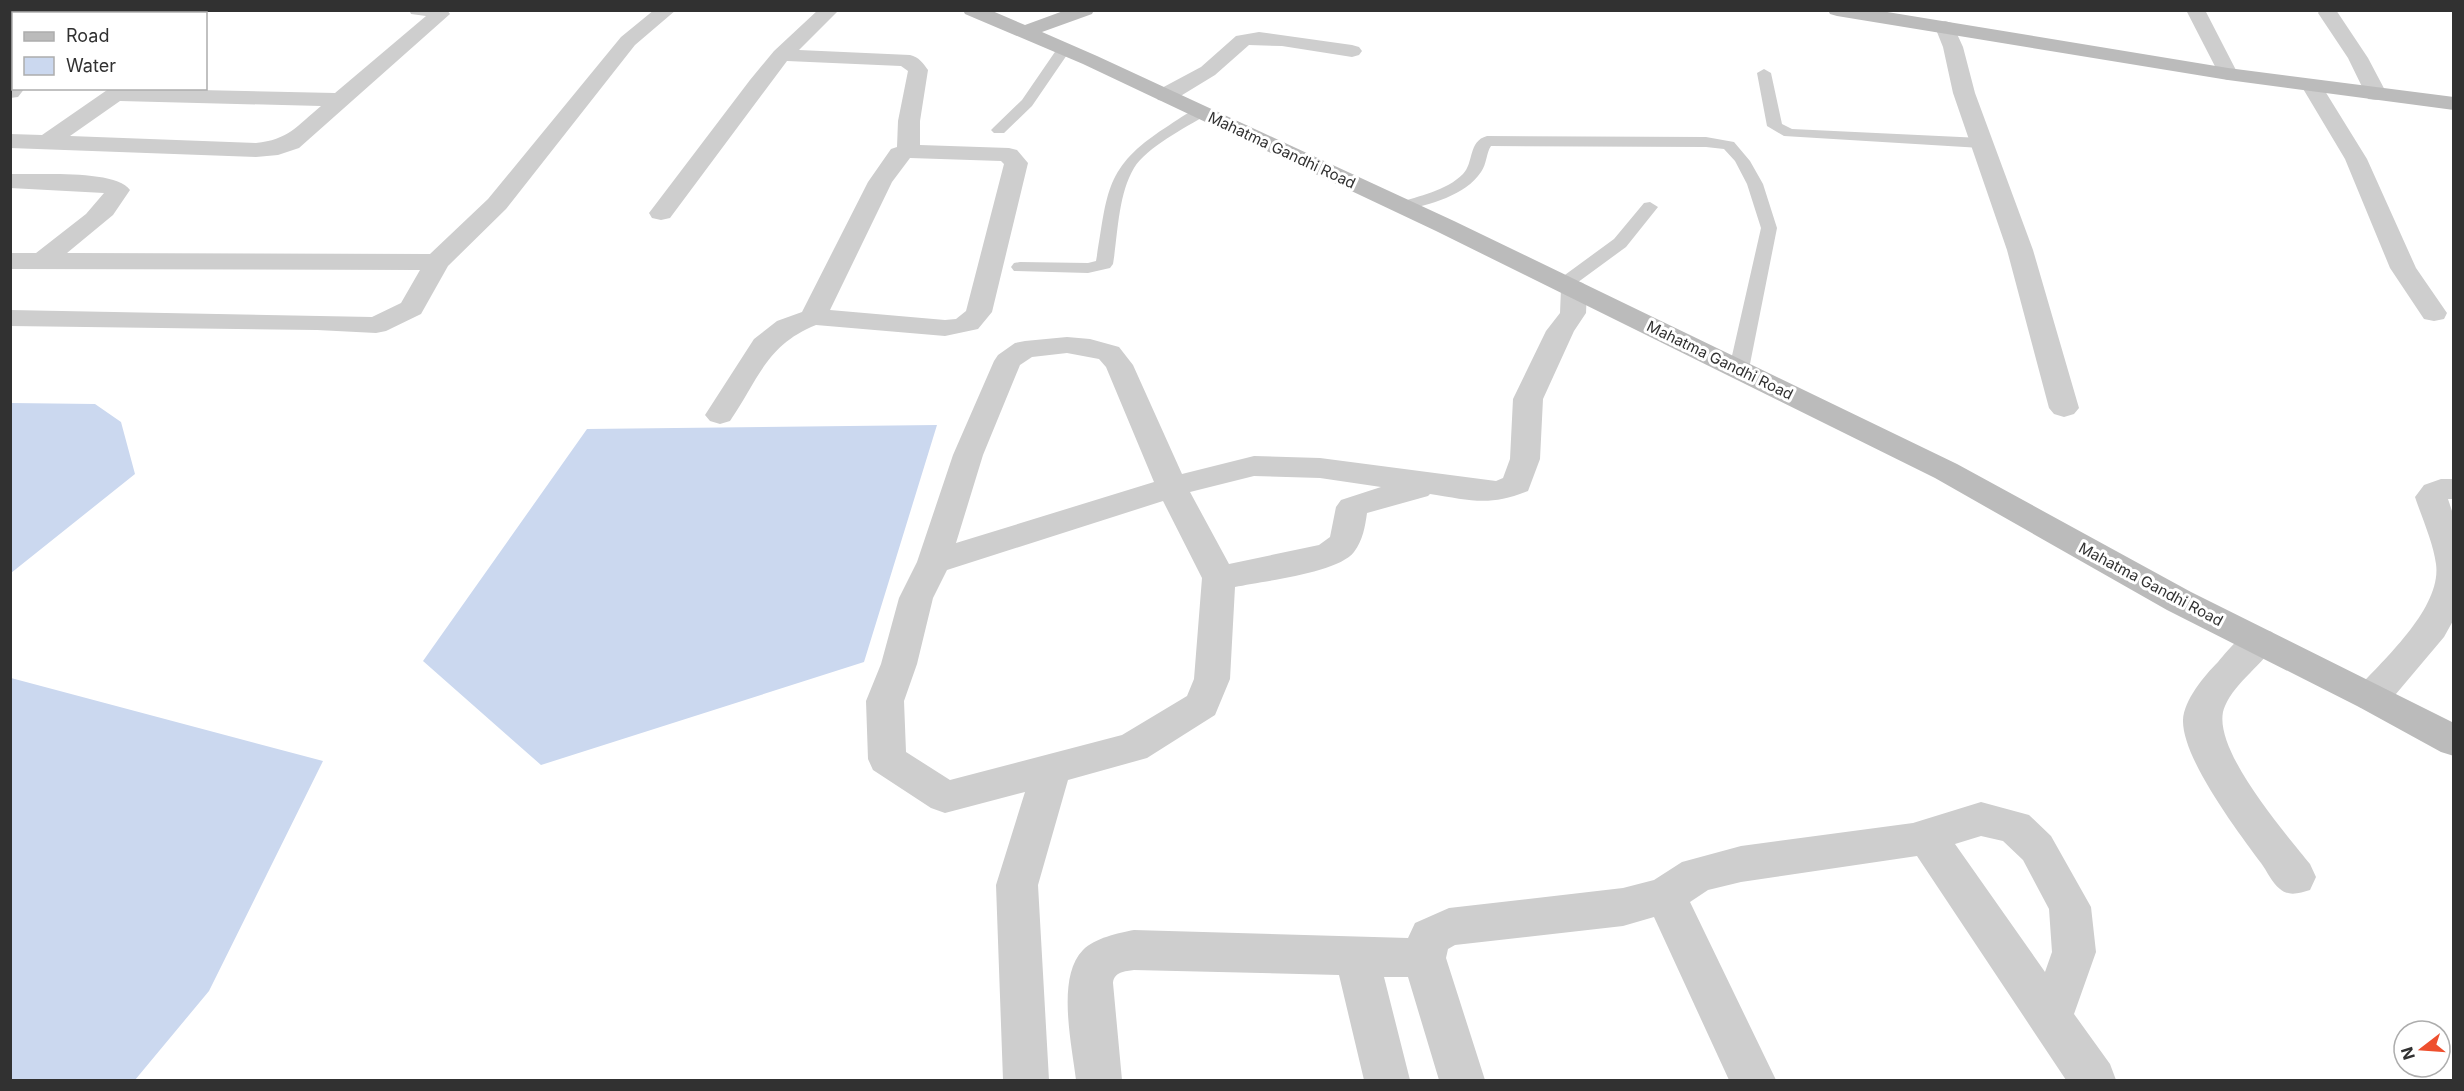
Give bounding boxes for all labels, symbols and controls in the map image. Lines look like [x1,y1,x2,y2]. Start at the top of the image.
legend [12,12,207,90]
text: Road [66,25,109,46]
text: Water [66,55,116,76]
street label: Mahatma Gandhi Road [1205,107,1359,193]
street label: Mahatma Gandhi Road [1644,316,1796,404]
street label: Mahatma Gandhi Road [2076,538,2226,630]
north arrow [2392,1019,2452,1079]
text: N [2396,1045,2419,1062]

